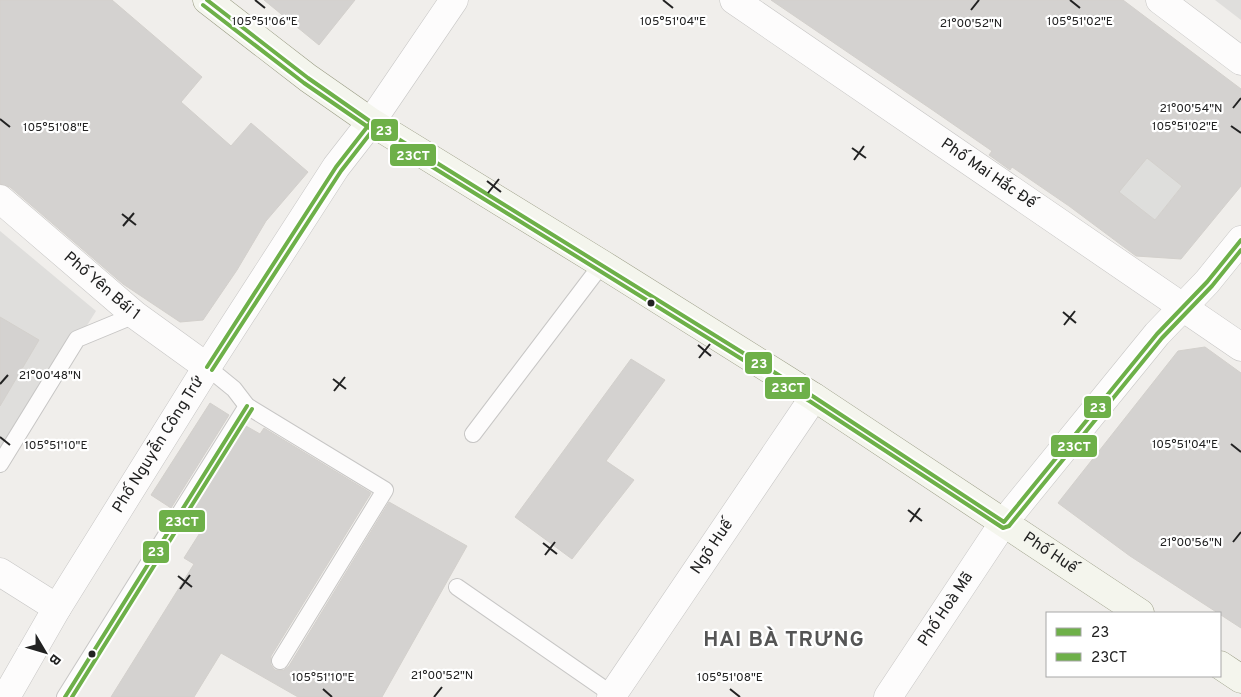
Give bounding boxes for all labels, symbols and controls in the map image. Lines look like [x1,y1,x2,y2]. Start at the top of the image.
text: 105°51'06"E [232,14,298,30]
text: 105°51'04"E [640,14,706,30]
text: 105°51'02"E [1047,14,1113,30]
text: 21°00'52"N [940,16,1002,32]
text: 21°00'54"N [1159,101,1223,117]
line badge: 23 [370,118,399,142]
text: 105°51'02"E [1152,119,1218,135]
text: 105°51'08"E [23,120,89,136]
text: 23 [376,123,392,140]
street label: Phố Mai Hắc Đế [937,134,1042,215]
line badge: 23CT [389,143,437,167]
text: 23CT [396,148,430,165]
street label: Phố Yên Bái 1 [59,248,144,325]
unlabelled marker [646,298,656,308]
line badge: 23 [744,351,773,375]
text: 23 [751,356,767,373]
text: 21°00'48"N [19,368,81,384]
street label: Phố Nguyễn Công Trứ [109,372,209,517]
line badge: 23CT [764,376,811,400]
text: 23CT [771,380,805,397]
line badge: 23 [1083,395,1112,419]
text: 23 [1090,400,1106,417]
line badge: 23CT [1050,434,1098,458]
text: 105°51'04"E [1152,437,1218,453]
text: 105°51'10"E [24,438,88,454]
text: 23CT [1057,439,1091,456]
line badge: 23CT [158,509,206,533]
street label: Ngõ Huế [687,513,739,578]
text: 23CT [165,514,199,531]
street label: Phố Huế [1019,528,1084,580]
text: 21°00'56"N [1160,535,1222,551]
line badge: 23 [142,540,170,564]
text: 23 [148,544,164,561]
street label: Phố Hoà Mã [914,568,978,651]
legend [1046,612,1221,677]
text: 23 [1091,624,1109,643]
district label: HAI BÀ TRƯNG [703,626,865,654]
north arrow [20,627,70,677]
unlabelled marker [87,649,97,659]
text: 23CT [1091,649,1127,668]
text: B [44,650,64,668]
text: 21°00'52"N [411,668,473,684]
text: 105°51'10"E [291,670,355,686]
text: 105°51'08"E [697,670,763,686]

